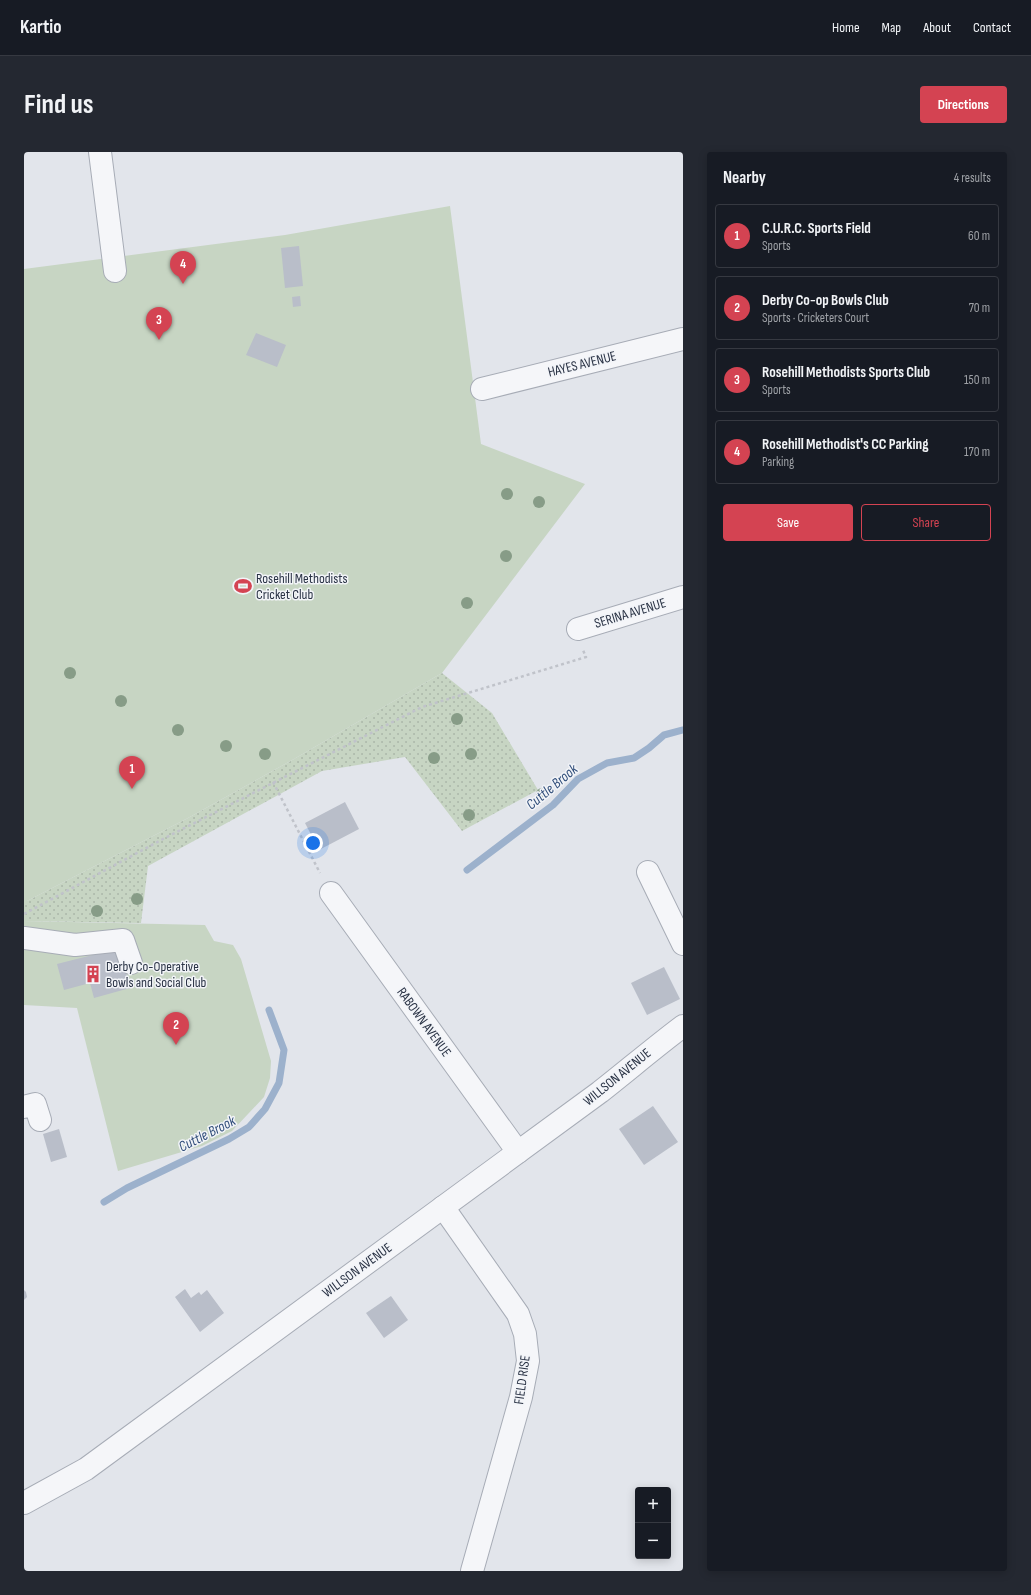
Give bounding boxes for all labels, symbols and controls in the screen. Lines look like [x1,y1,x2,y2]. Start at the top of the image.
text: Kartio [20,16,62,39]
text: Home [832,19,860,36]
text: Map [882,19,901,36]
text: About [923,19,951,36]
text: Contact [973,19,1011,36]
button: Directions [920,86,1007,123]
text: Find us [24,88,93,121]
text: Nearby [723,168,766,188]
text: 4 results [954,170,991,186]
text: C.U.R.C. Sports Field [762,219,871,238]
text: 1 [734,228,740,244]
text: 60 m [968,228,990,244]
text: Sports [762,238,791,254]
pin: 4 [170,251,196,284]
text: Derby Co-op Bowls Club [762,291,889,310]
text: 2 [734,300,740,316]
text: 70 m [969,300,990,316]
pin: 3 [146,307,172,340]
text: Sports · Cricketers Court [762,310,869,326]
street label: HAYES AVENUE [546,347,618,381]
text: Rosehill Methodists Sports Club [762,363,930,382]
text: 3 [734,372,740,388]
text: 150 m [964,372,990,388]
text: Sports [762,382,791,398]
text: Rosehill Methodist's CC Parking [762,435,929,454]
text: 4 [734,444,740,460]
text: 170 m [964,444,990,460]
text: Parking [762,454,794,470]
button: Save [723,504,853,541]
button: Share [861,504,991,541]
place label: Rosehill Methodists Cricket Club [256,570,347,603]
sports icon: Rosehill Methodists Cricket Club [233,576,253,596]
street label: SERINA AVENUE [592,594,668,632]
pin: 1 [119,756,145,789]
water label: Cuttle Brook [522,760,582,814]
your location [303,833,323,853]
place label: Derby Co-Operative Bowls and Social Club [106,958,207,991]
building icon: Derby Co-Operative Bowls and Social Club [83,964,103,984]
street label: RABOWN AVENUE [393,984,455,1060]
pin: 2 [163,1012,189,1045]
street label: WILLSON AVENUE [580,1044,654,1109]
water label: Cuttle Brook [175,1111,239,1156]
street label: WILLSON AVENUE [319,1239,395,1301]
street label: FIELD RISE [510,1354,534,1406]
map controls [635,1487,671,1559]
button: + [635,1487,671,1523]
button: − [635,1523,671,1559]

